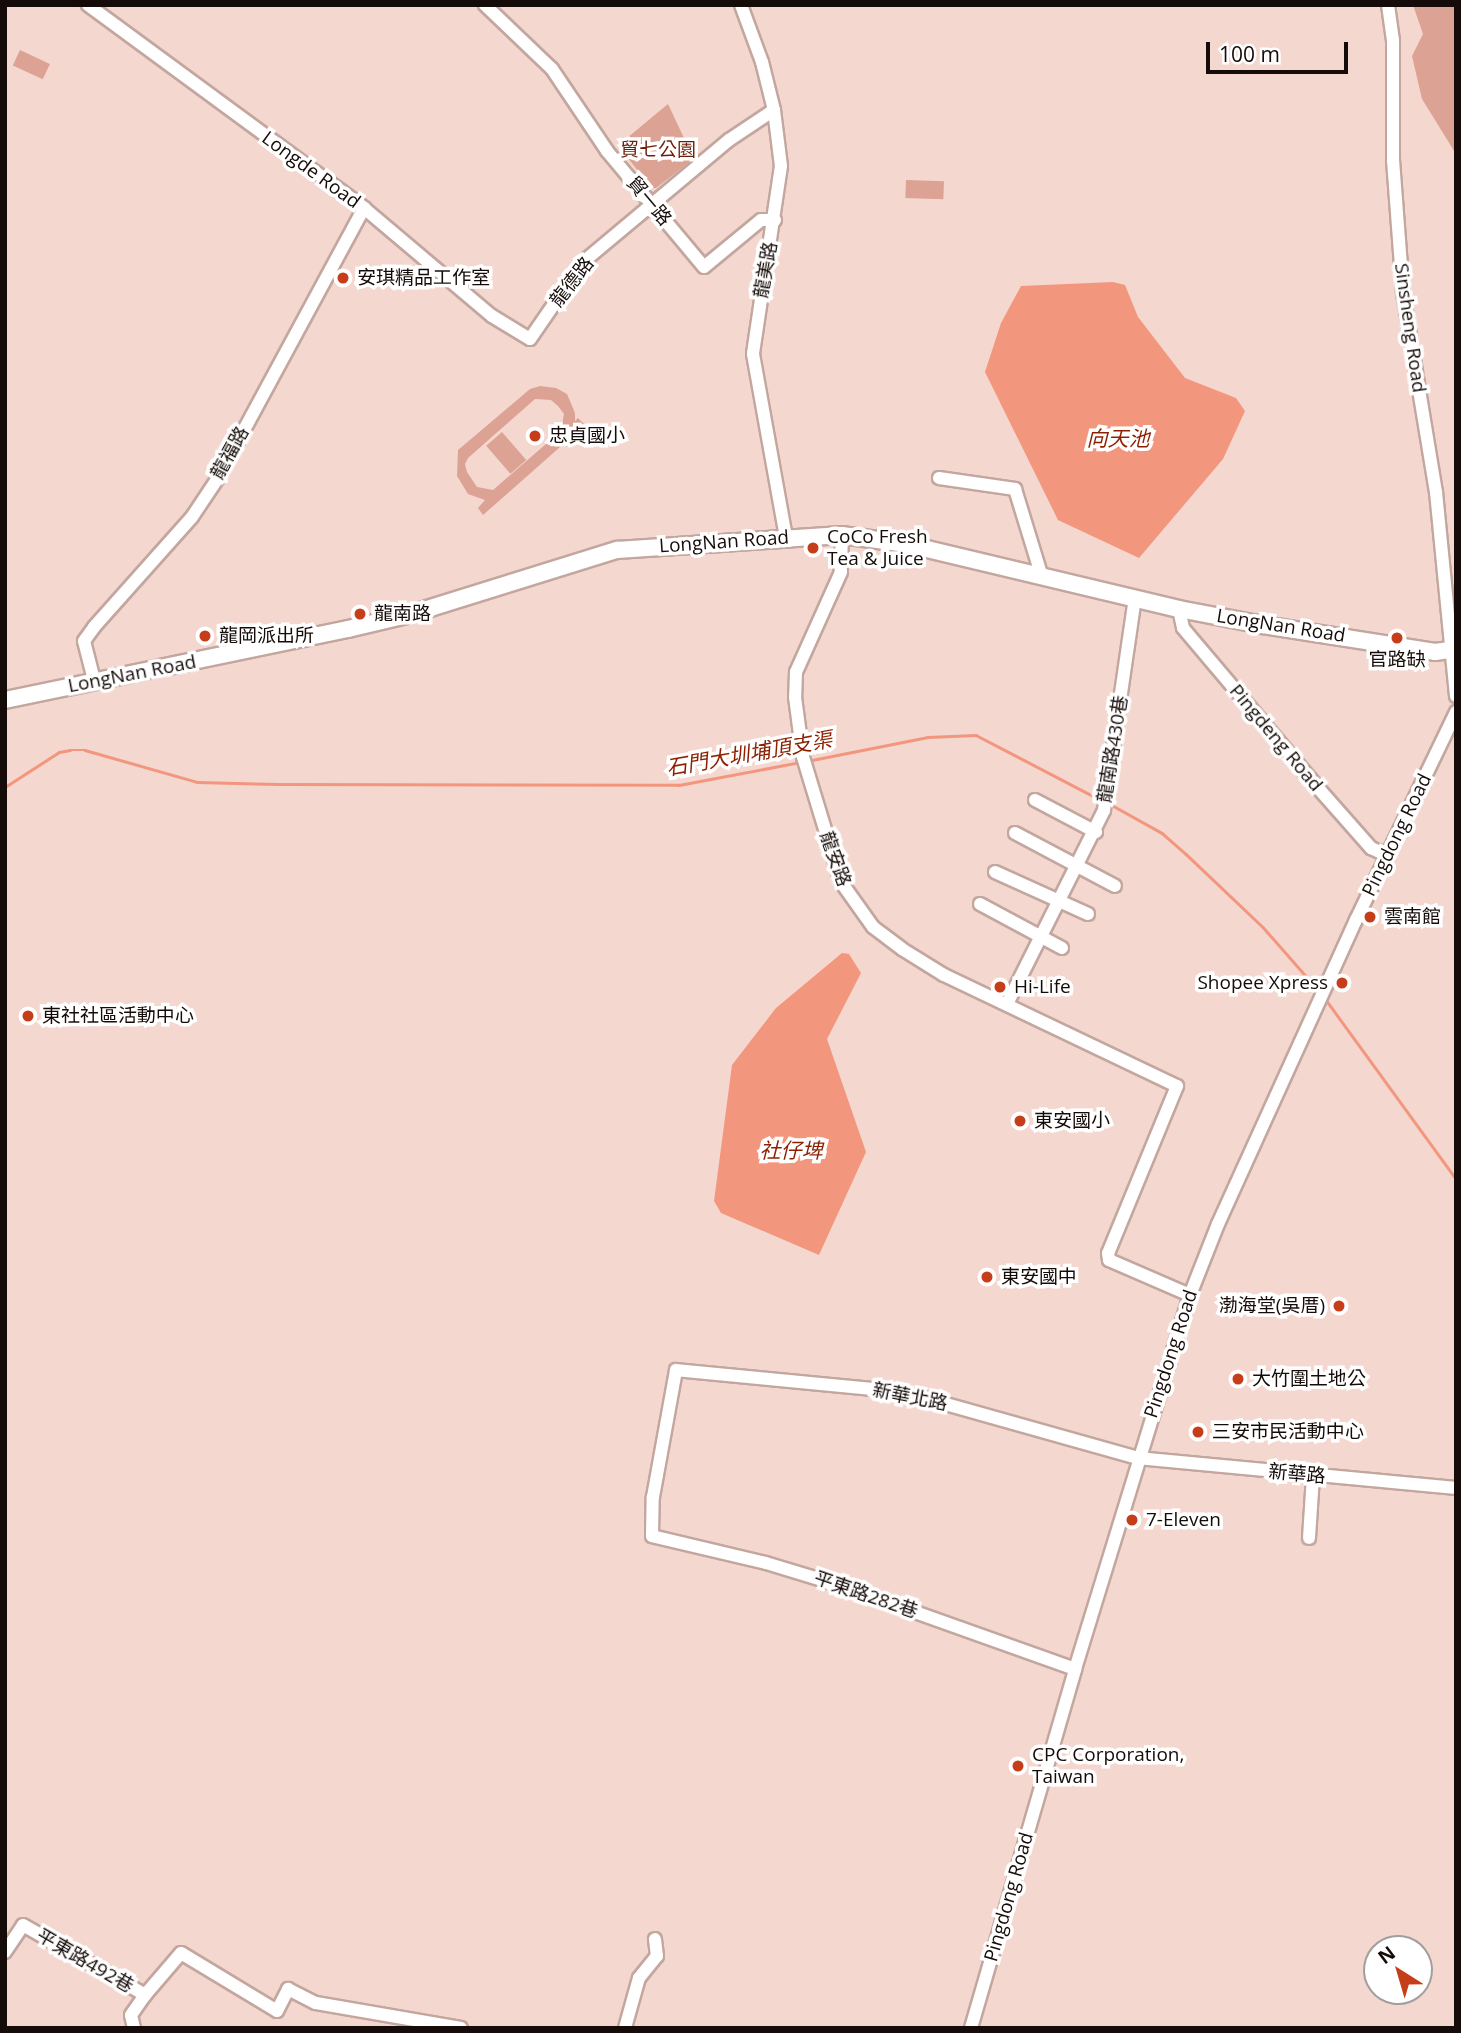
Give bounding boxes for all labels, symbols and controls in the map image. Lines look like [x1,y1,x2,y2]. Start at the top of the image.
scale bar [1209,28,1351,72]
text: 100 m [1219,40,1280,68]
street label: Longde Road [257,127,365,213]
park label: 貿七公園 [620,139,696,161]
street label: 貿一路 [622,172,676,230]
street label: 龍美路 [750,240,782,300]
street label: 龍德路 [545,253,599,311]
street label: Sinsheng Road [1390,262,1430,394]
place label: 安琪精品工作室 [357,267,490,289]
marker: 安琪精品工作室 [335,270,351,286]
street label: 龍福路 [206,423,254,483]
place label: 忠貞國小 [549,425,625,447]
water label: 向天池 [1087,425,1149,451]
marker: 忠貞國小 [527,428,543,444]
street label: LongNan Road [658,526,790,558]
place label: CoCo Fresh Tea & Juice [827,526,928,570]
marker: CoCo Fresh Tea & Juice [805,540,821,556]
place label: 龍南路 [374,603,431,625]
street label: LongNan Road [1215,605,1347,647]
marker: 龍南路 [352,606,368,622]
place label: 龍岡派出所 [219,625,314,647]
marker: 龍岡派出所 [197,628,213,644]
marker: 官路缺 [1389,630,1405,646]
place label: 官路缺 [1369,649,1425,671]
street label: LongNan Road [66,650,198,698]
street label: Pingdeng Road [1225,680,1327,796]
street label: 龍南路430巷 [1093,694,1133,804]
water label: 石門大圳埔頂支渠 [664,726,834,780]
street label: Pingdong Road [1357,770,1437,900]
street label: 龍安路 [815,828,855,890]
place label: 雲南館 [1384,906,1441,928]
marker: 雲南館 [1362,909,1378,925]
place label: Shopee Xpress [1197,972,1328,994]
marker: Shopee Xpress [1334,975,1350,991]
place label: Hi-Life [1014,976,1071,998]
marker: Hi-Life [992,979,1008,995]
place label: 東社社區活動中心 [42,1005,194,1027]
marker: 東社社區活動中心 [20,1008,36,1024]
place label: 東安國小 [1034,1110,1110,1132]
marker: 東安國小 [1012,1113,1028,1129]
water label: 社仔埤 [760,1137,822,1163]
place label: 東安國中 [1001,1266,1077,1288]
marker: 東安國中 [979,1269,995,1285]
street label: Pingdong Road [1140,1287,1202,1421]
place label: 渤海堂(吳厝) [1219,1295,1325,1317]
marker: 渤海堂(吳厝) [1331,1298,1347,1314]
place label: 大竹圍土地公 [1252,1368,1366,1390]
marker: 大竹圍土地公 [1230,1371,1246,1387]
street label: 新華北路 [871,1379,949,1415]
place label: 三安市民活動中心 [1212,1421,1364,1443]
marker: 三安市民活動中心 [1190,1424,1206,1440]
street label: 新華路 [1268,1460,1326,1488]
place label: 7-Eleven [1146,1509,1221,1531]
marker: 7-Eleven [1124,1512,1140,1528]
street label: 平東路282巷 [811,1567,921,1623]
place label: CPC Corporation, Taiwan [1032,1744,1184,1788]
marker: CPC Corporation, Taiwan [1010,1758,1026,1774]
street label: Pingdong Road [980,1830,1038,1964]
street label: 平東路492巷 [32,1924,138,1998]
north arrow [1363,1935,1433,2005]
text: N [1373,1940,1401,1970]

